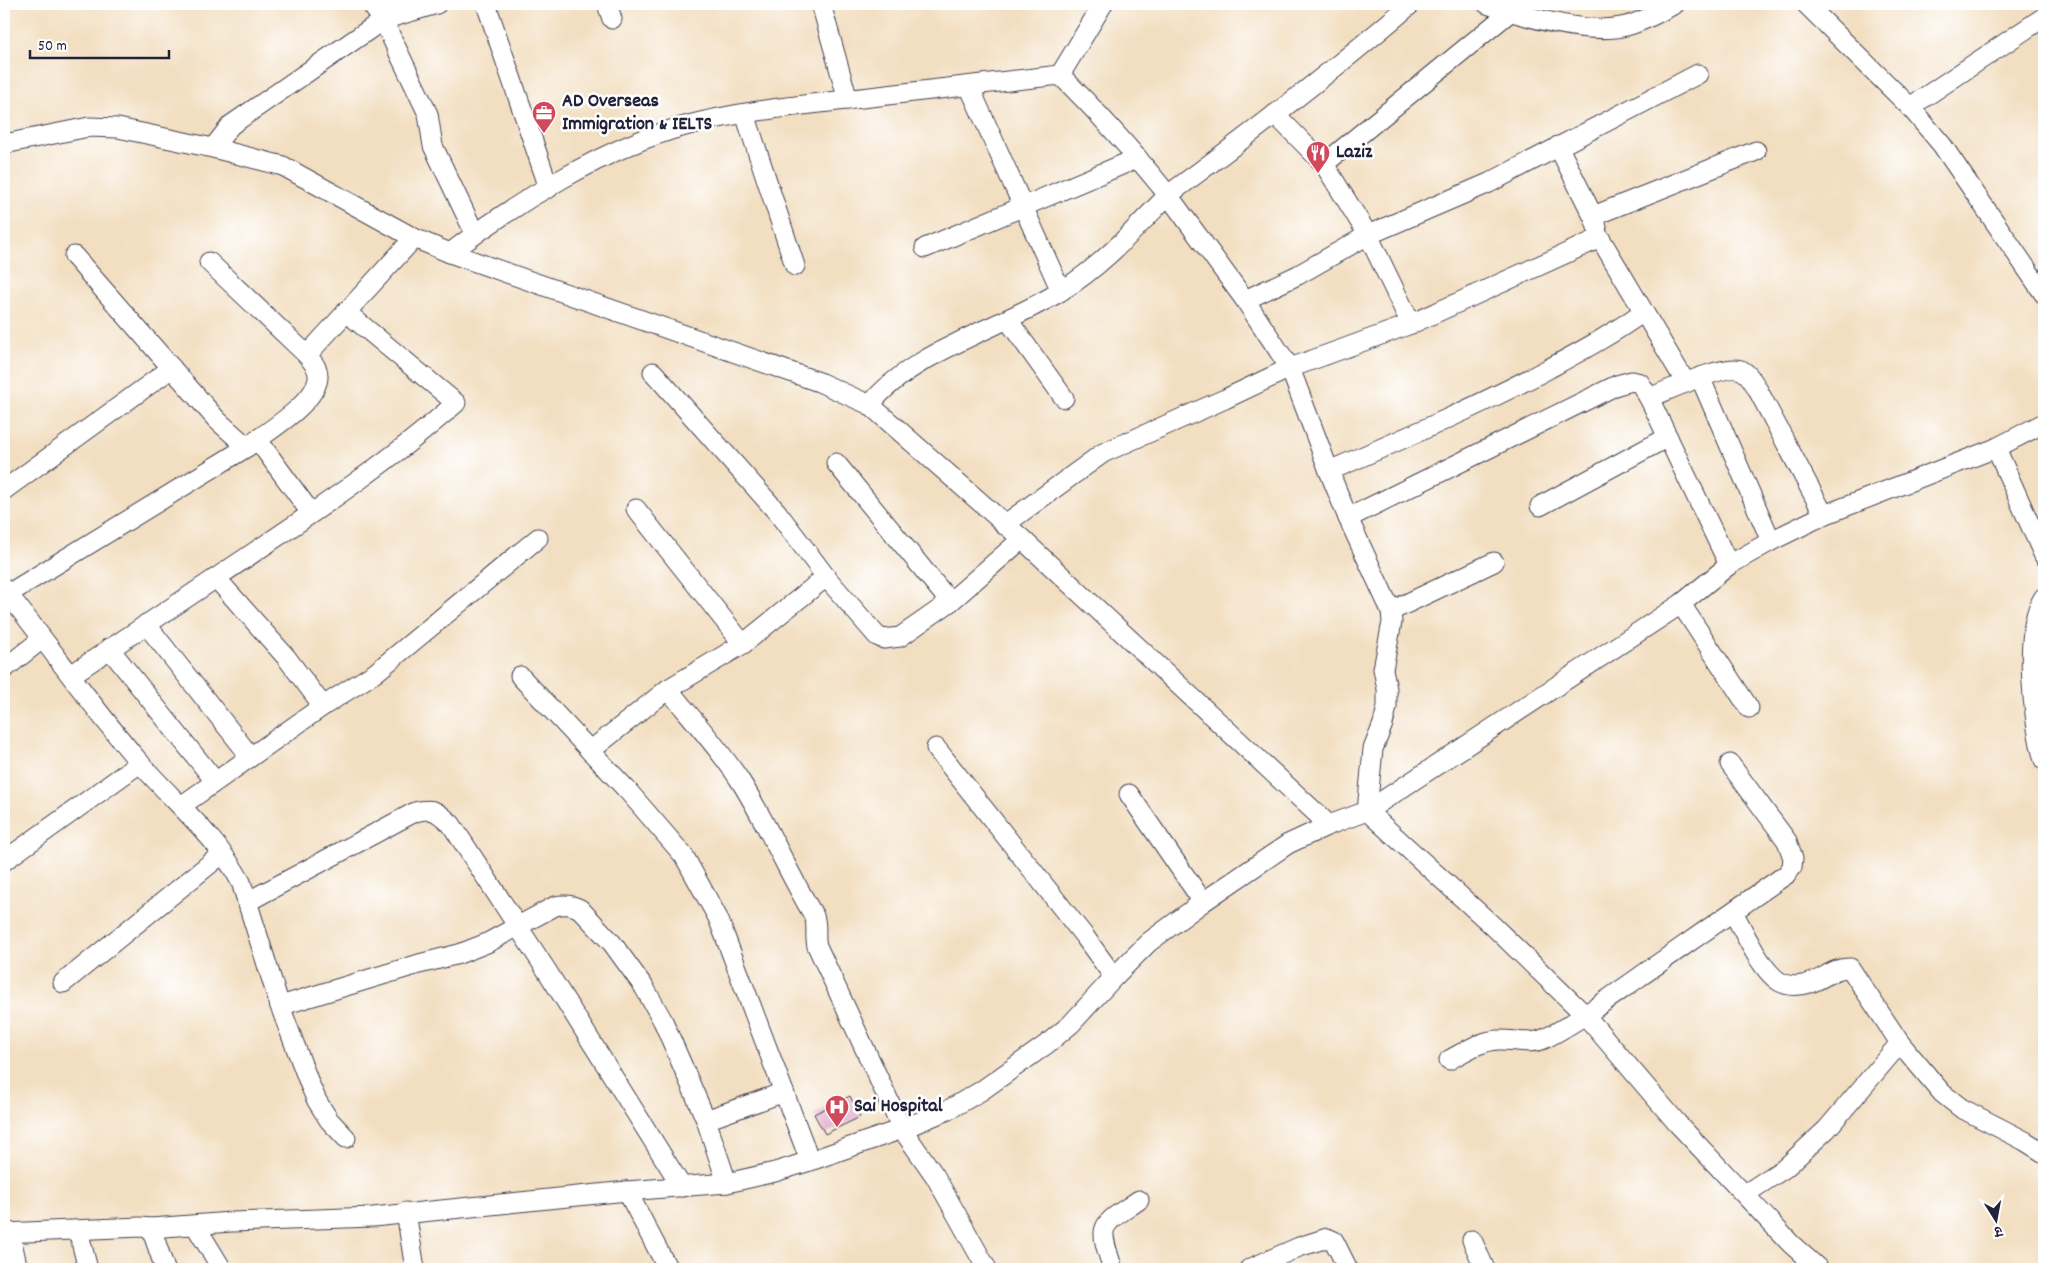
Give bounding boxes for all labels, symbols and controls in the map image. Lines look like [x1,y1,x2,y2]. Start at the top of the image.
scale bar [30,28,169,60]
text: 50 m [38,36,67,58]
place label: AD Overseas Immigration & IELTS [562,88,712,139]
office icon: AD Overseas Immigration & IELTS [531,100,557,134]
place label: Laziz [1336,139,1373,167]
restaurant icon: Laziz [1305,140,1331,174]
place label: Sai Hospital [854,1093,943,1121]
hospital icon: Sai Hospital [824,1094,850,1128]
north arrow [1970,1196,2020,1246]
text: उ [1991,1220,2005,1242]

